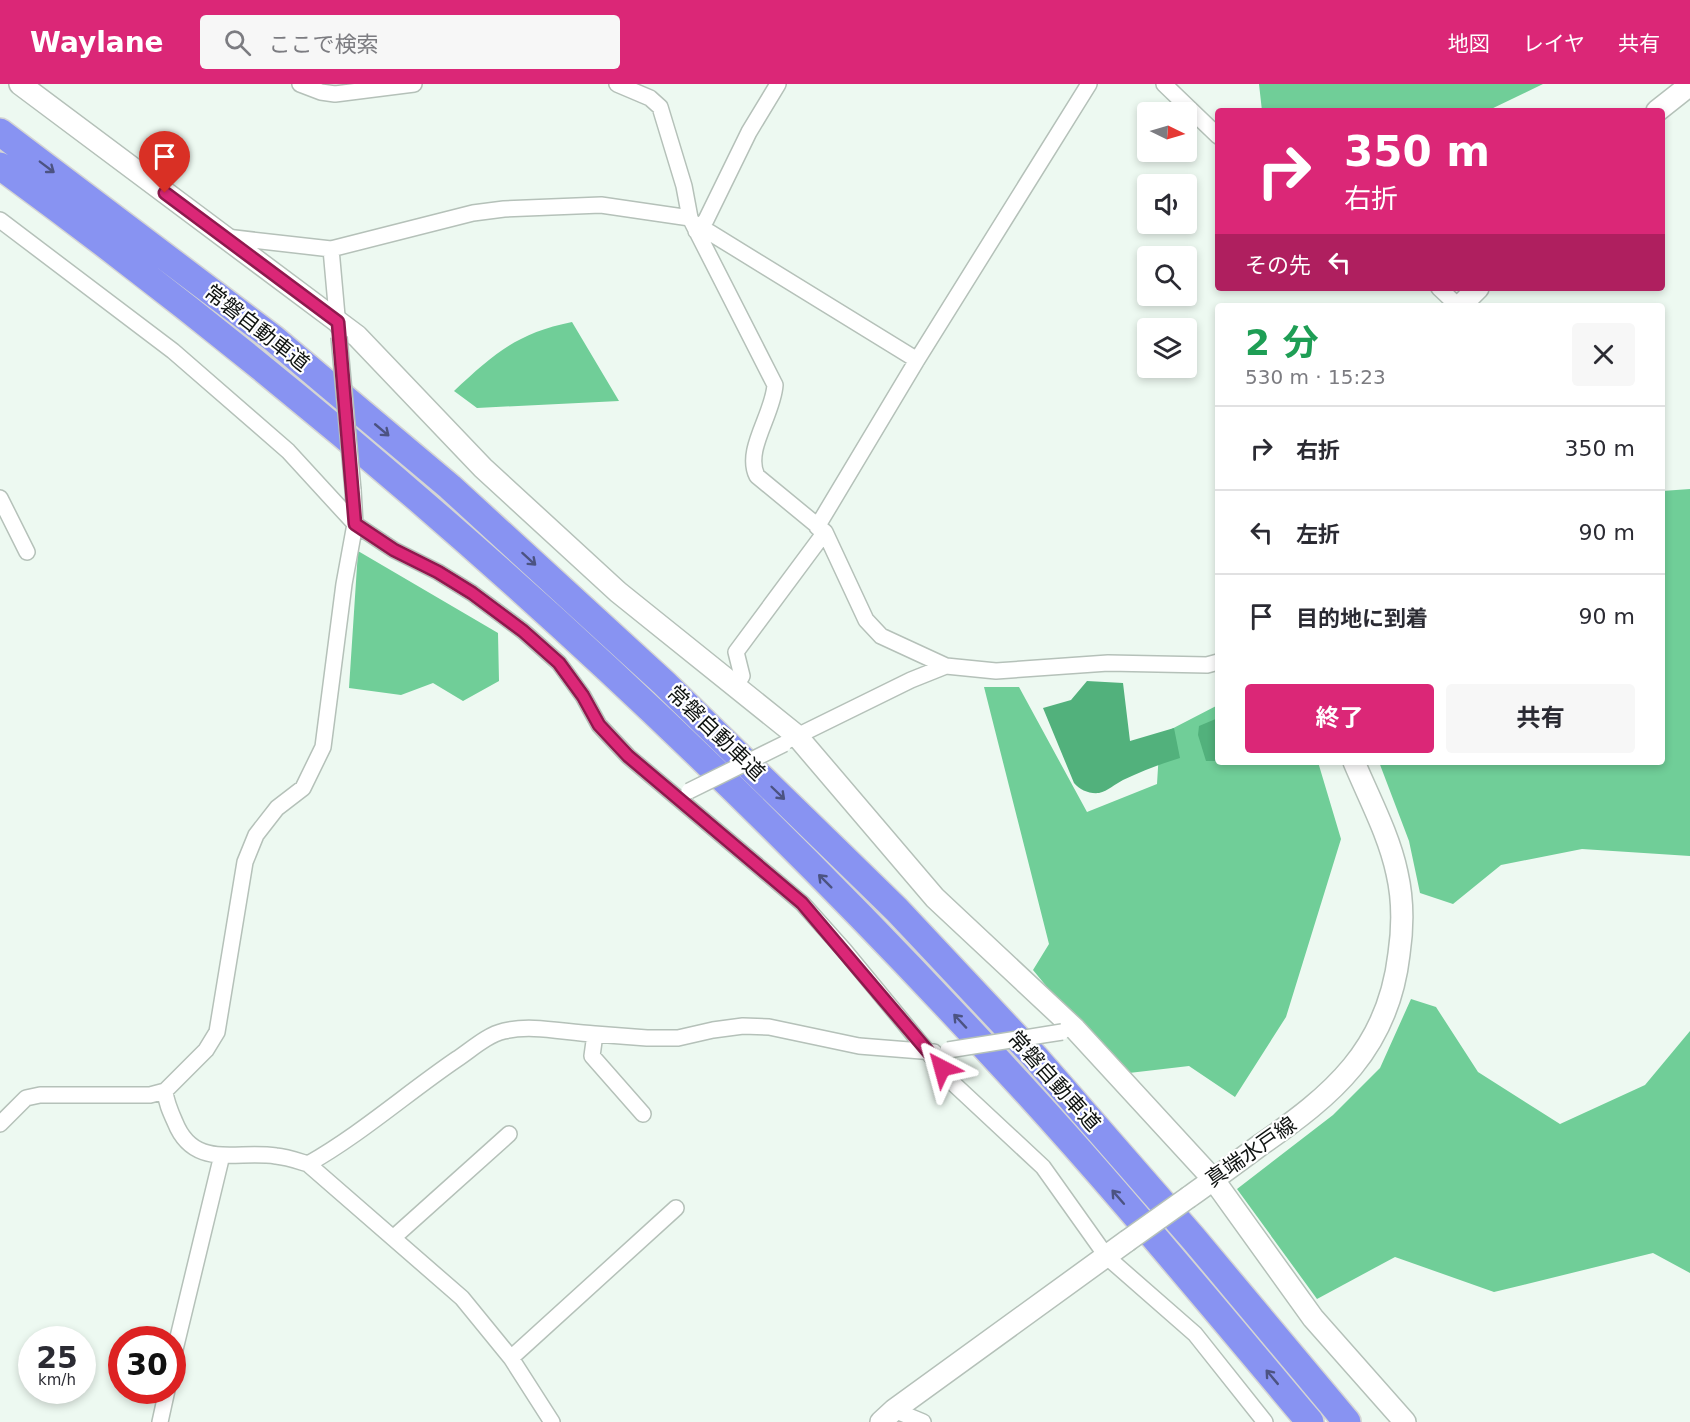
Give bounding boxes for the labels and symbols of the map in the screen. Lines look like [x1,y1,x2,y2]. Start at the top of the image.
north arrow [1137,102,1197,162]
pin [139,131,190,193]
one-way arrow [39,160,55,173]
street label: 常磐自動車道 [200,280,314,376]
one-way arrow [374,423,389,437]
one-way arrow [521,552,536,566]
street label: 常磐自動車道 [662,681,770,785]
one-way arrow [770,785,785,800]
one-way arrow [817,873,832,888]
one-way arrow [953,1013,967,1028]
street label: 常磐自動車道 [1003,1026,1105,1136]
position arrow [910,1036,974,1100]
street label: 真端水戸線 [1201,1112,1301,1192]
one-way arrow [1111,1190,1125,1205]
speed limit sign: 30 [108,1326,186,1404]
one-way arrow [1266,1369,1279,1385]

